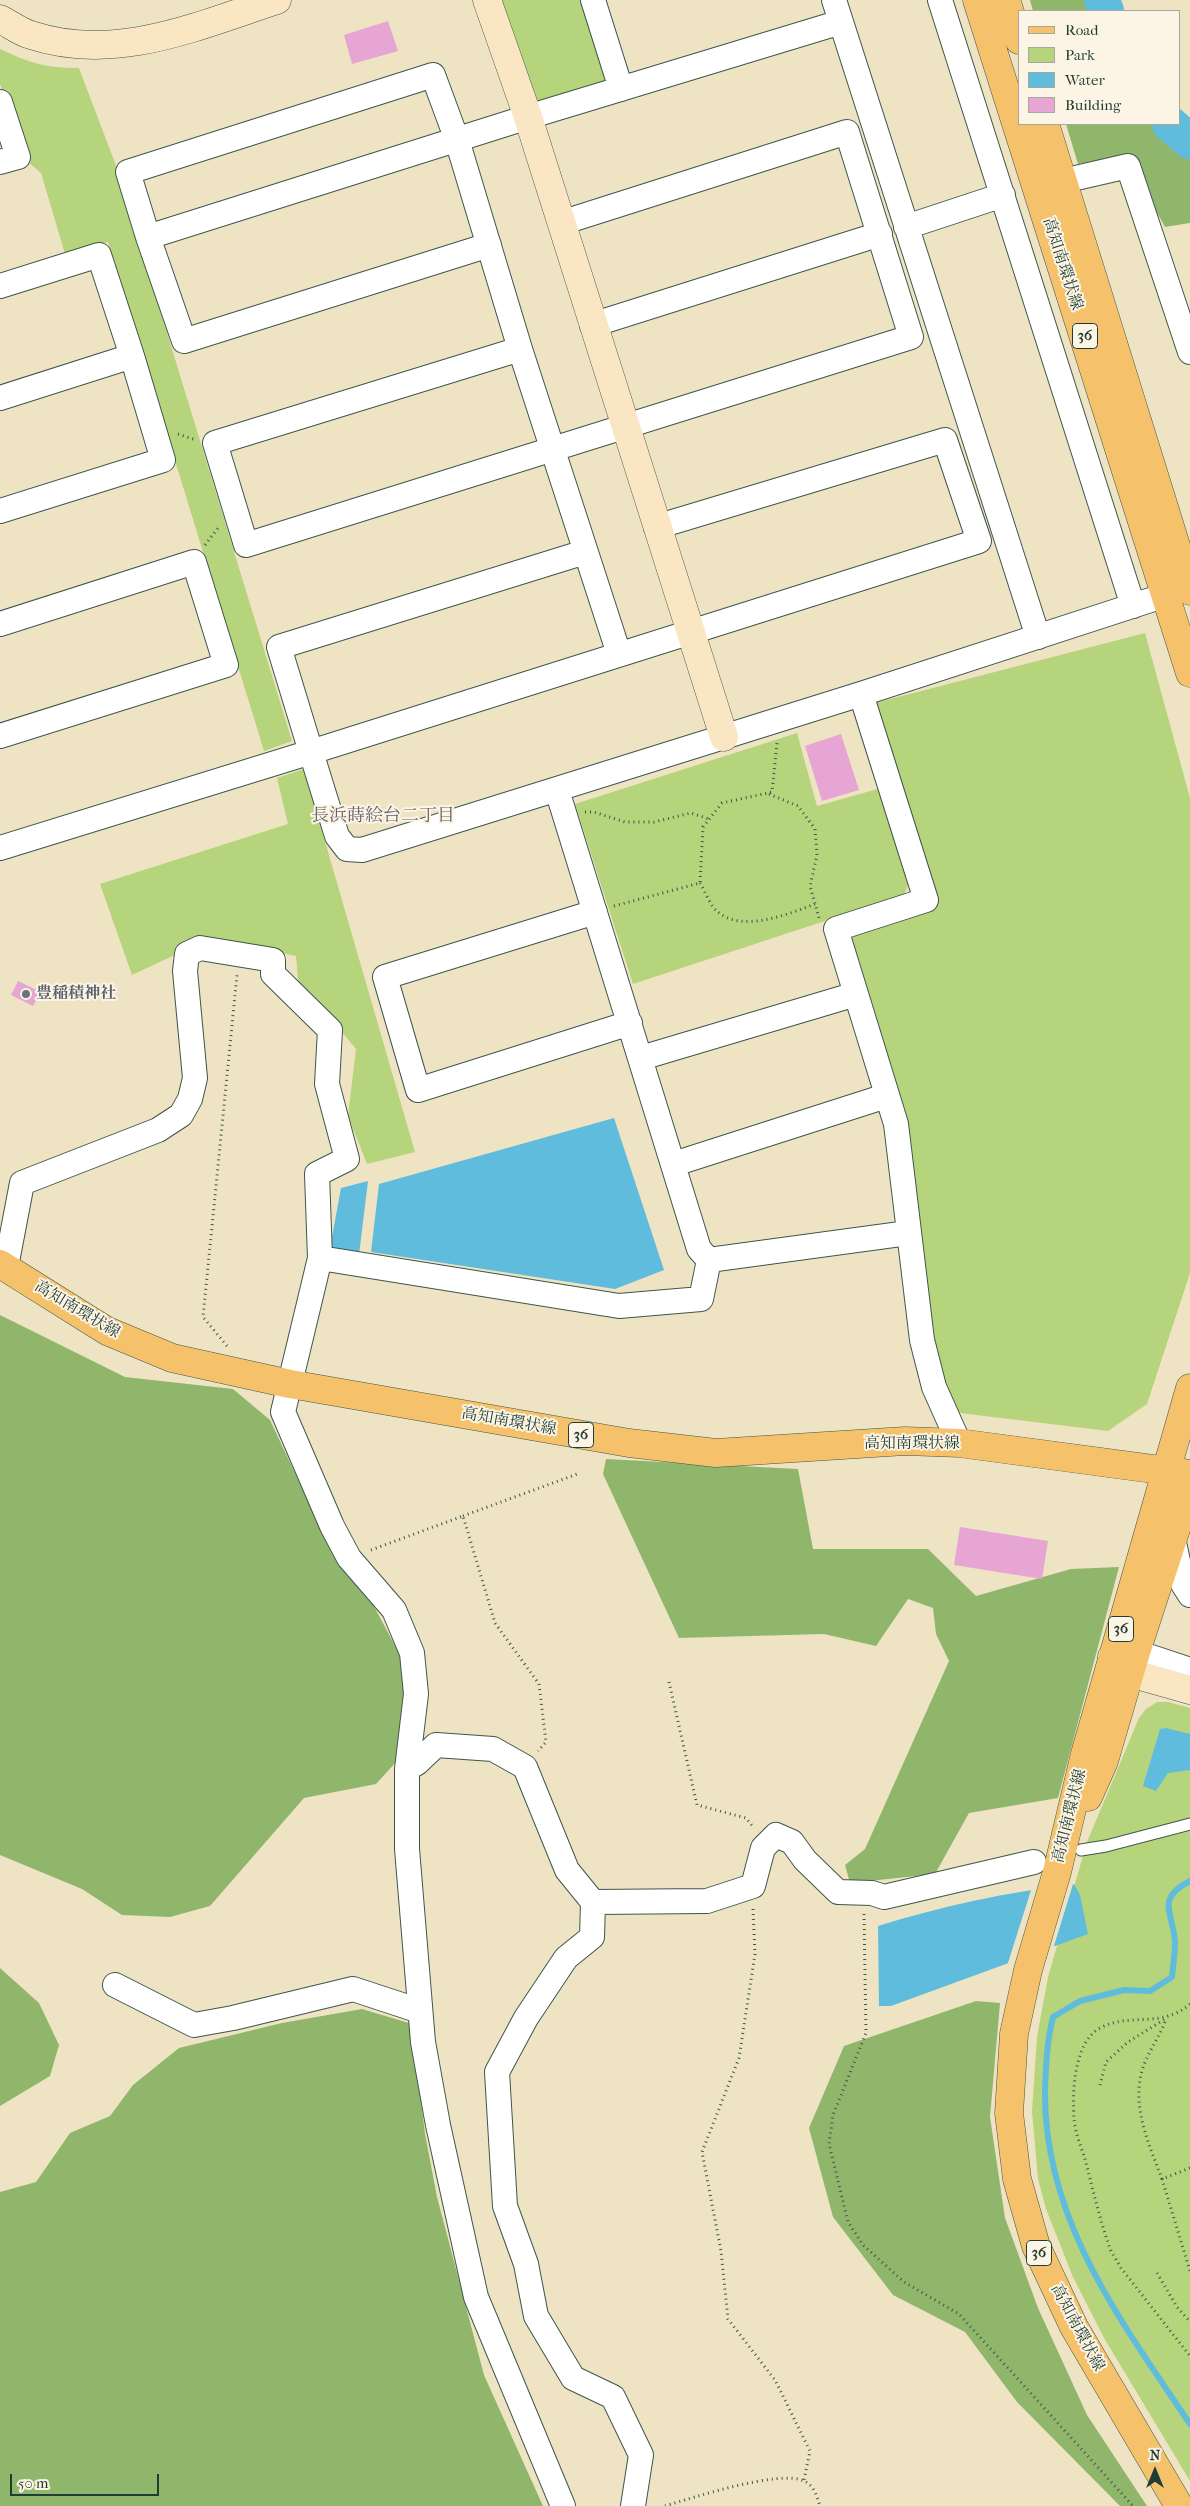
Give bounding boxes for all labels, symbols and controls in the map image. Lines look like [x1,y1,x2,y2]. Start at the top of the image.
legend [1018,10,1180,125]
text: Road [1065,21,1098,39]
text: Park [1065,46,1095,64]
text: Water [1065,71,1105,89]
text: Building [1065,96,1121,114]
street label: 高知南環状線 [1038,215,1086,313]
road number: 36 [1072,324,1098,348]
district label: 長浜蒔絵台二丁目 [311,806,455,828]
place label: 豊稲積神社 [36,984,116,1004]
marker: 豊稲積神社 [20,988,32,1000]
street label: 高知南環状線 [31,1277,123,1343]
street label: 高知南環状線 [460,1404,558,1440]
road number: 36 [568,1422,594,1448]
street label: 高知南環状線 [864,1434,960,1454]
road number: 36 [1108,1616,1134,1642]
street label: 高知南環状線 [1049,1767,1091,1865]
road number: 36 [1026,2240,1052,2266]
street label: 高知南環状線 [1046,2281,1108,2375]
north arrow [1130,2446,1180,2496]
text: N [1150,2447,1160,2464]
scale bar [12,2464,161,2496]
text: 50 m [18,2474,48,2492]

